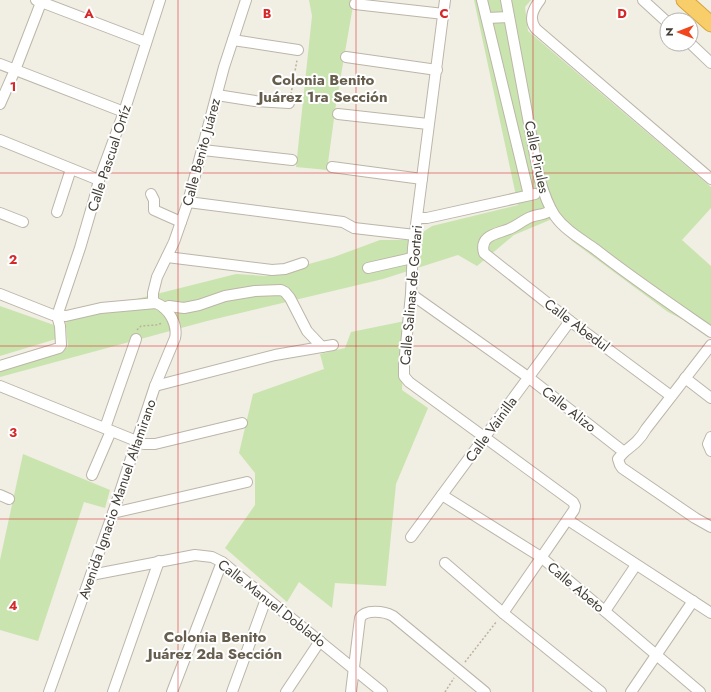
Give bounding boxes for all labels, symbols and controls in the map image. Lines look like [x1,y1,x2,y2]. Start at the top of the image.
text: A [83,4,94,23]
text: B [263,4,272,23]
text: C [439,4,449,23]
text: D [617,4,627,23]
north arrow [659,12,699,52]
text: N [661,28,677,36]
district label: Colonia Benito Juárez 1ra Sección [255,69,388,108]
text: 1 [10,77,16,96]
street label: Calle Benito Juárez [177,95,225,208]
street label: Calle Pascual Ortíz [82,101,136,214]
street label: Calle Pirules [520,119,555,195]
street label: Calle Salinas de Gortari [395,224,427,366]
text: 2 [9,250,17,269]
street label: Calle Abedul [540,294,614,356]
street label: Calle Alizo [538,381,601,437]
street label: Calle Vainilla [460,392,522,466]
street label: Avenida Ignacio Manuel Altamirano [73,396,161,602]
text: 3 [9,423,17,442]
street label: Calle Manuel Doblado [214,554,331,652]
street label: Calle Abeto [543,557,609,617]
text: 4 [8,596,18,615]
district label: Colonia Benito Juárez 2da Sección [145,626,282,665]

